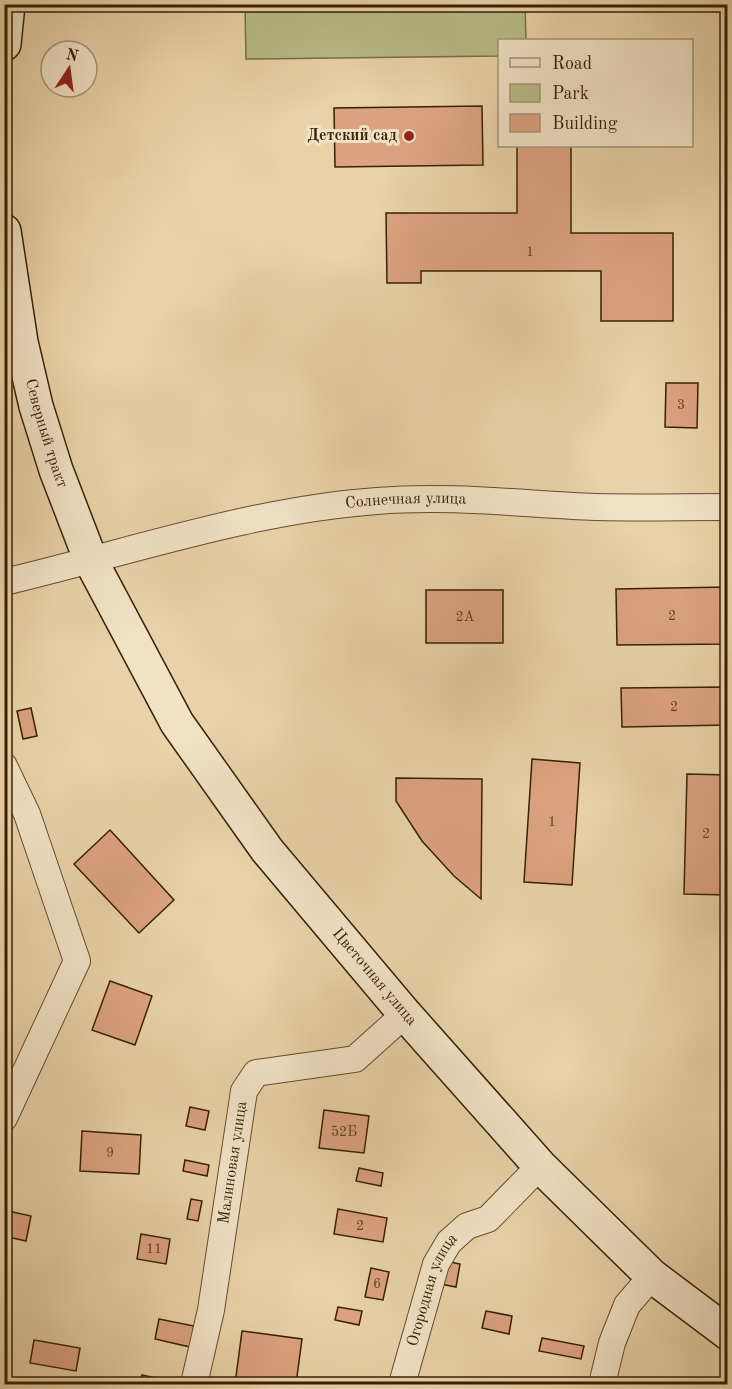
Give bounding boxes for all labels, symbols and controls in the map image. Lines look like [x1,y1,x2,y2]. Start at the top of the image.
north arrow [39,39,99,99]
legend [498,39,693,147]
text: N [64,47,80,66]
text: Road [552,55,592,73]
text: Park [552,85,589,103]
text: Building [552,115,618,133]
place label: Детский сад [307,128,397,144]
marker: Детский сад [402,129,416,143]
house number: 1 [526,245,534,259]
street label: Северный тракт [22,377,70,490]
house number: 3 [677,398,685,412]
street label: Солнечная улица [344,491,467,512]
house number: 2 [668,609,676,623]
house number: 2А [456,610,475,624]
house number: 2 [670,700,678,714]
house number: 1 [548,815,556,829]
house number: 2 [702,827,710,841]
street label: Цветочная улица [329,926,420,1029]
street label: Малиновая улица [216,1100,250,1225]
house number: 52Б [331,1125,357,1139]
house number: 9 [106,1146,114,1160]
house number: 2 [356,1219,364,1233]
street label: Огородная улица [405,1230,461,1348]
house number: 11 [146,1242,162,1256]
house number: 6 [373,1277,381,1291]

